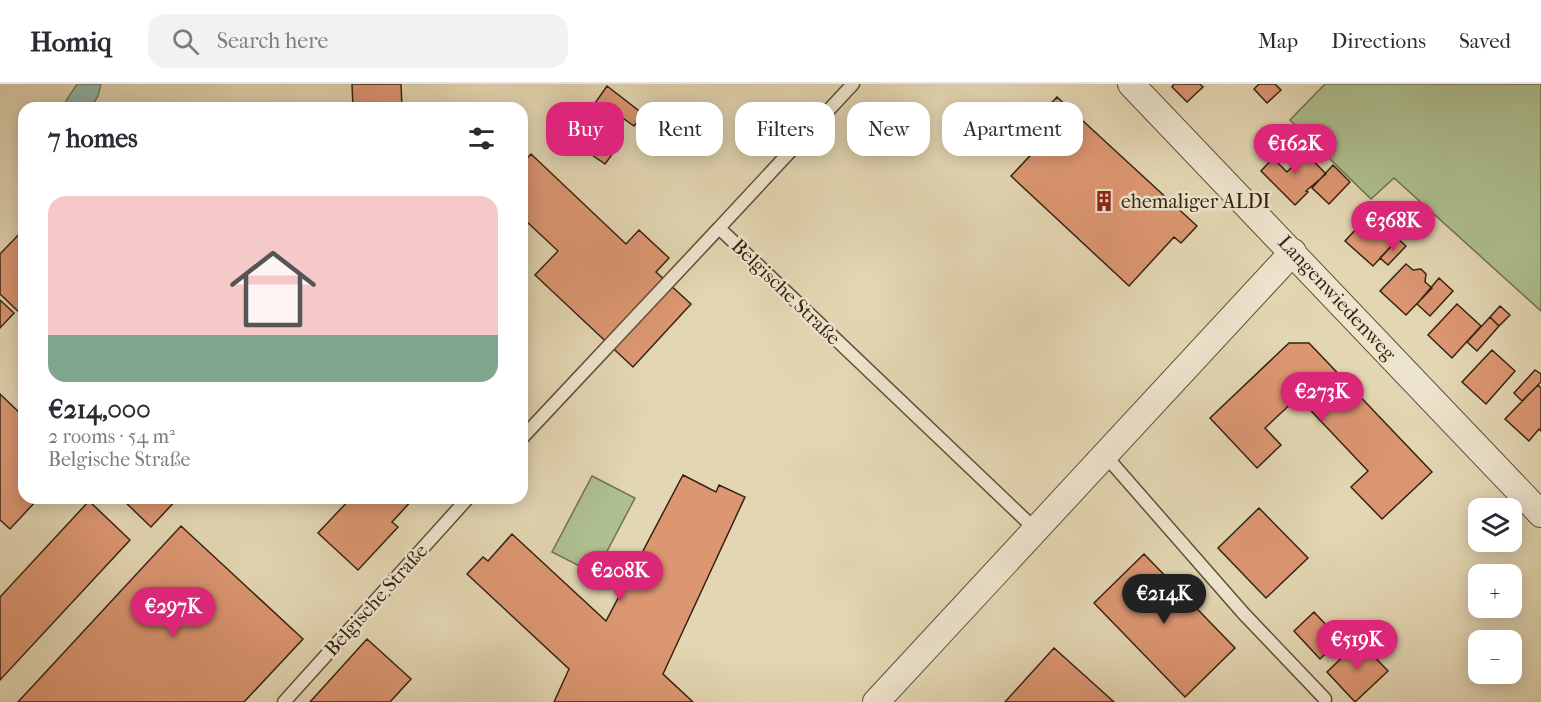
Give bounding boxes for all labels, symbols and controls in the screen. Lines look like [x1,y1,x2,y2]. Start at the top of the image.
search box [148,14,568,68]
text: Homiq [30,25,112,58]
icon: search [169,25,202,58]
text: Search here [217,28,328,54]
text: Map [1258,29,1298,53]
text: Directions [1331,29,1426,53]
text: Saved [1459,29,1511,53]
chip: Buy [546,102,624,156]
chip: Rent [636,102,723,156]
chip: Filters [735,102,835,156]
chip: New [847,102,930,156]
chip: Apartment [942,102,1083,156]
icon: filters [465,122,498,155]
text: 7 homes [48,123,138,154]
pin: €162K [1253,124,1337,175]
text: €162K [1268,132,1322,155]
building icon: ehemaliger ALDI [1092,189,1116,213]
place label: ehemaliger ALDI [1121,190,1270,213]
pin: €368K [1351,201,1435,252]
text: €368K [1365,209,1421,232]
street label: Langenwiedenweg [1273,231,1401,365]
street label: Belgische Straße [727,234,845,350]
icon: home [219,235,327,343]
pin: €273K [1280,372,1364,423]
text: €273K [1295,380,1349,403]
text: €214,000 [48,394,151,425]
text: 2 rooms · 54 m² [48,425,175,448]
text: Belgische Straße [48,448,190,471]
map controls [1468,498,1522,684]
button: layers [1468,498,1522,552]
street label: Belgische Straße [320,539,432,661]
pin: €208K [578,551,662,602]
text: €208K [591,559,649,582]
button: + [1468,564,1522,618]
pin: €214K [1122,574,1206,625]
text: €214K [1136,582,1192,605]
pin: €297K [131,587,215,638]
text: €297K [145,595,201,618]
pin: €519K [1315,620,1399,671]
text: €519K [1331,628,1383,651]
button: − [1468,630,1522,684]

